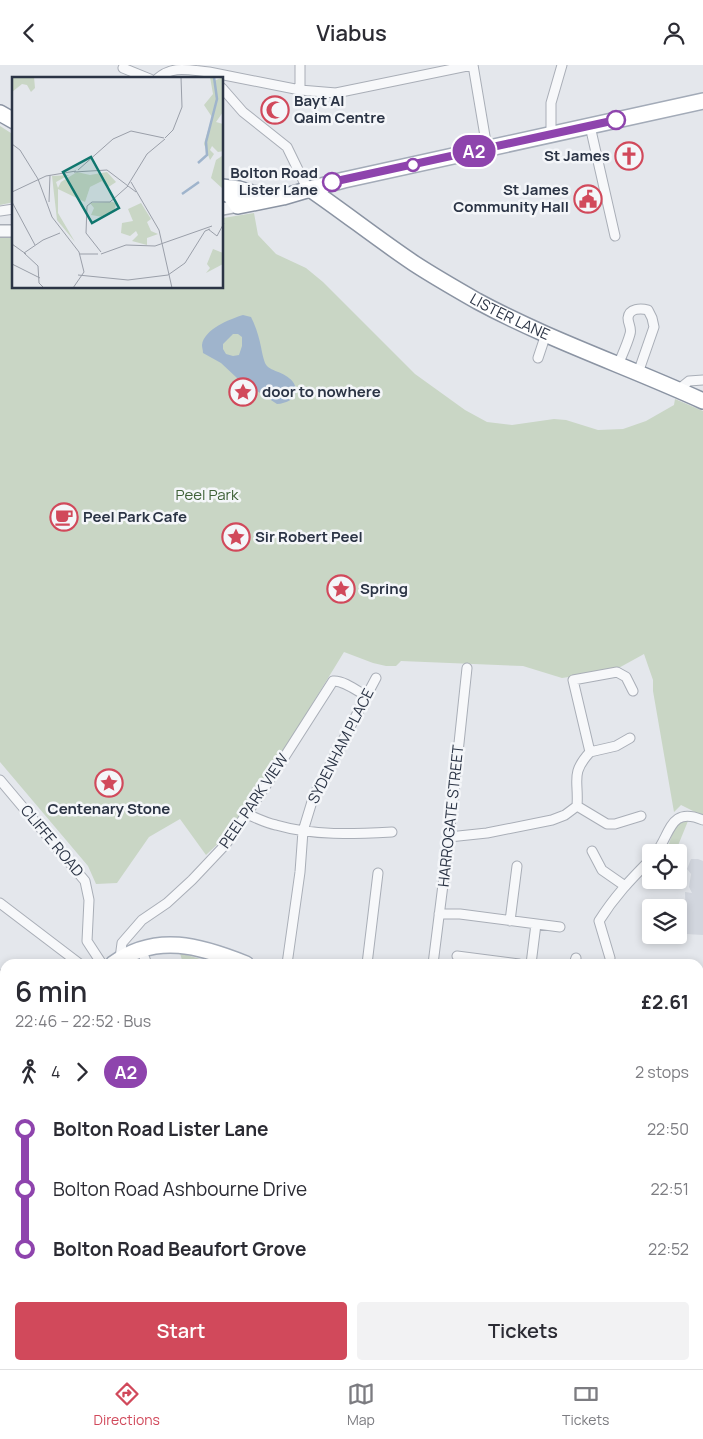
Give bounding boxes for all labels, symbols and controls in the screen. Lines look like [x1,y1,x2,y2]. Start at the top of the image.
text: Viabus [316,18,387,48]
icon: back [15,19,43,47]
icon: person [660,19,688,47]
inset map [12,77,224,289]
place label: Bayt Al Qaim Centre [294,90,385,128]
mosque icon: Bayt Al Qaim Centre [260,95,290,125]
unlabelled marker [606,110,626,130]
line badge: A2 [452,135,496,167]
text: A2 [463,139,485,163]
church icon: St James [614,141,644,171]
place label: St James [544,145,610,166]
unlabelled marker [406,158,420,172]
place label: Bolton Road Lister Lane [230,162,318,200]
marker: Bolton Road Lister Lane [322,172,342,192]
place label: St James Community Hall [453,179,569,217]
public building icon: St James Community Hall [573,184,603,214]
street label: LISTER LANE [466,288,553,345]
place icon: door to nowhere [228,377,258,407]
place label: door to nowhere [262,381,381,402]
park label: Peel Park [176,484,239,505]
cafe icon: Peel Park Cafe [49,502,79,532]
place label: Peel Park Cafe [83,506,187,527]
place icon: Sir Robert Peel [221,522,251,552]
place label: Sir Robert Peel [255,526,363,547]
place icon: Spring [326,574,356,604]
place label: Spring [360,578,408,599]
street label: SYDENHAM PLACE [302,685,379,807]
street label: HARROGATE STREET [433,744,468,888]
street label: PEEL PARK VIEW [214,749,293,852]
place icon: Centenary Stone [94,768,124,798]
place label: Centenary Stone [48,798,170,819]
street label: CLIFFE ROAD [16,800,89,881]
map controls [642,844,687,944]
button: locate [642,844,687,889]
button: layers [642,899,687,944]
text: 6 min [15,972,87,1010]
text: £2.61 [641,989,689,1015]
text: 22:46 – 22:52 · Bus [15,1010,151,1032]
icon: walk [15,1058,43,1086]
icon: forward [68,1058,96,1086]
text: A2 [114,1060,137,1084]
text: 4 [51,1061,60,1083]
text: 2 stops [635,1061,689,1083]
text: Bolton Road Lister Lane [53,1116,268,1142]
text: 22:50 [647,1118,689,1140]
text: Bolton Road Ashbourne Drive [53,1176,307,1202]
text: 22:51 [650,1178,689,1200]
text: Bolton Road Beaufort Grove [53,1236,306,1262]
text: 22:52 [648,1238,689,1260]
button: Start [15,1302,347,1360]
button: Tickets [357,1302,689,1360]
tab: Directions [94,1380,160,1429]
tab: Map [347,1380,375,1429]
tab: Tickets [562,1380,609,1429]

